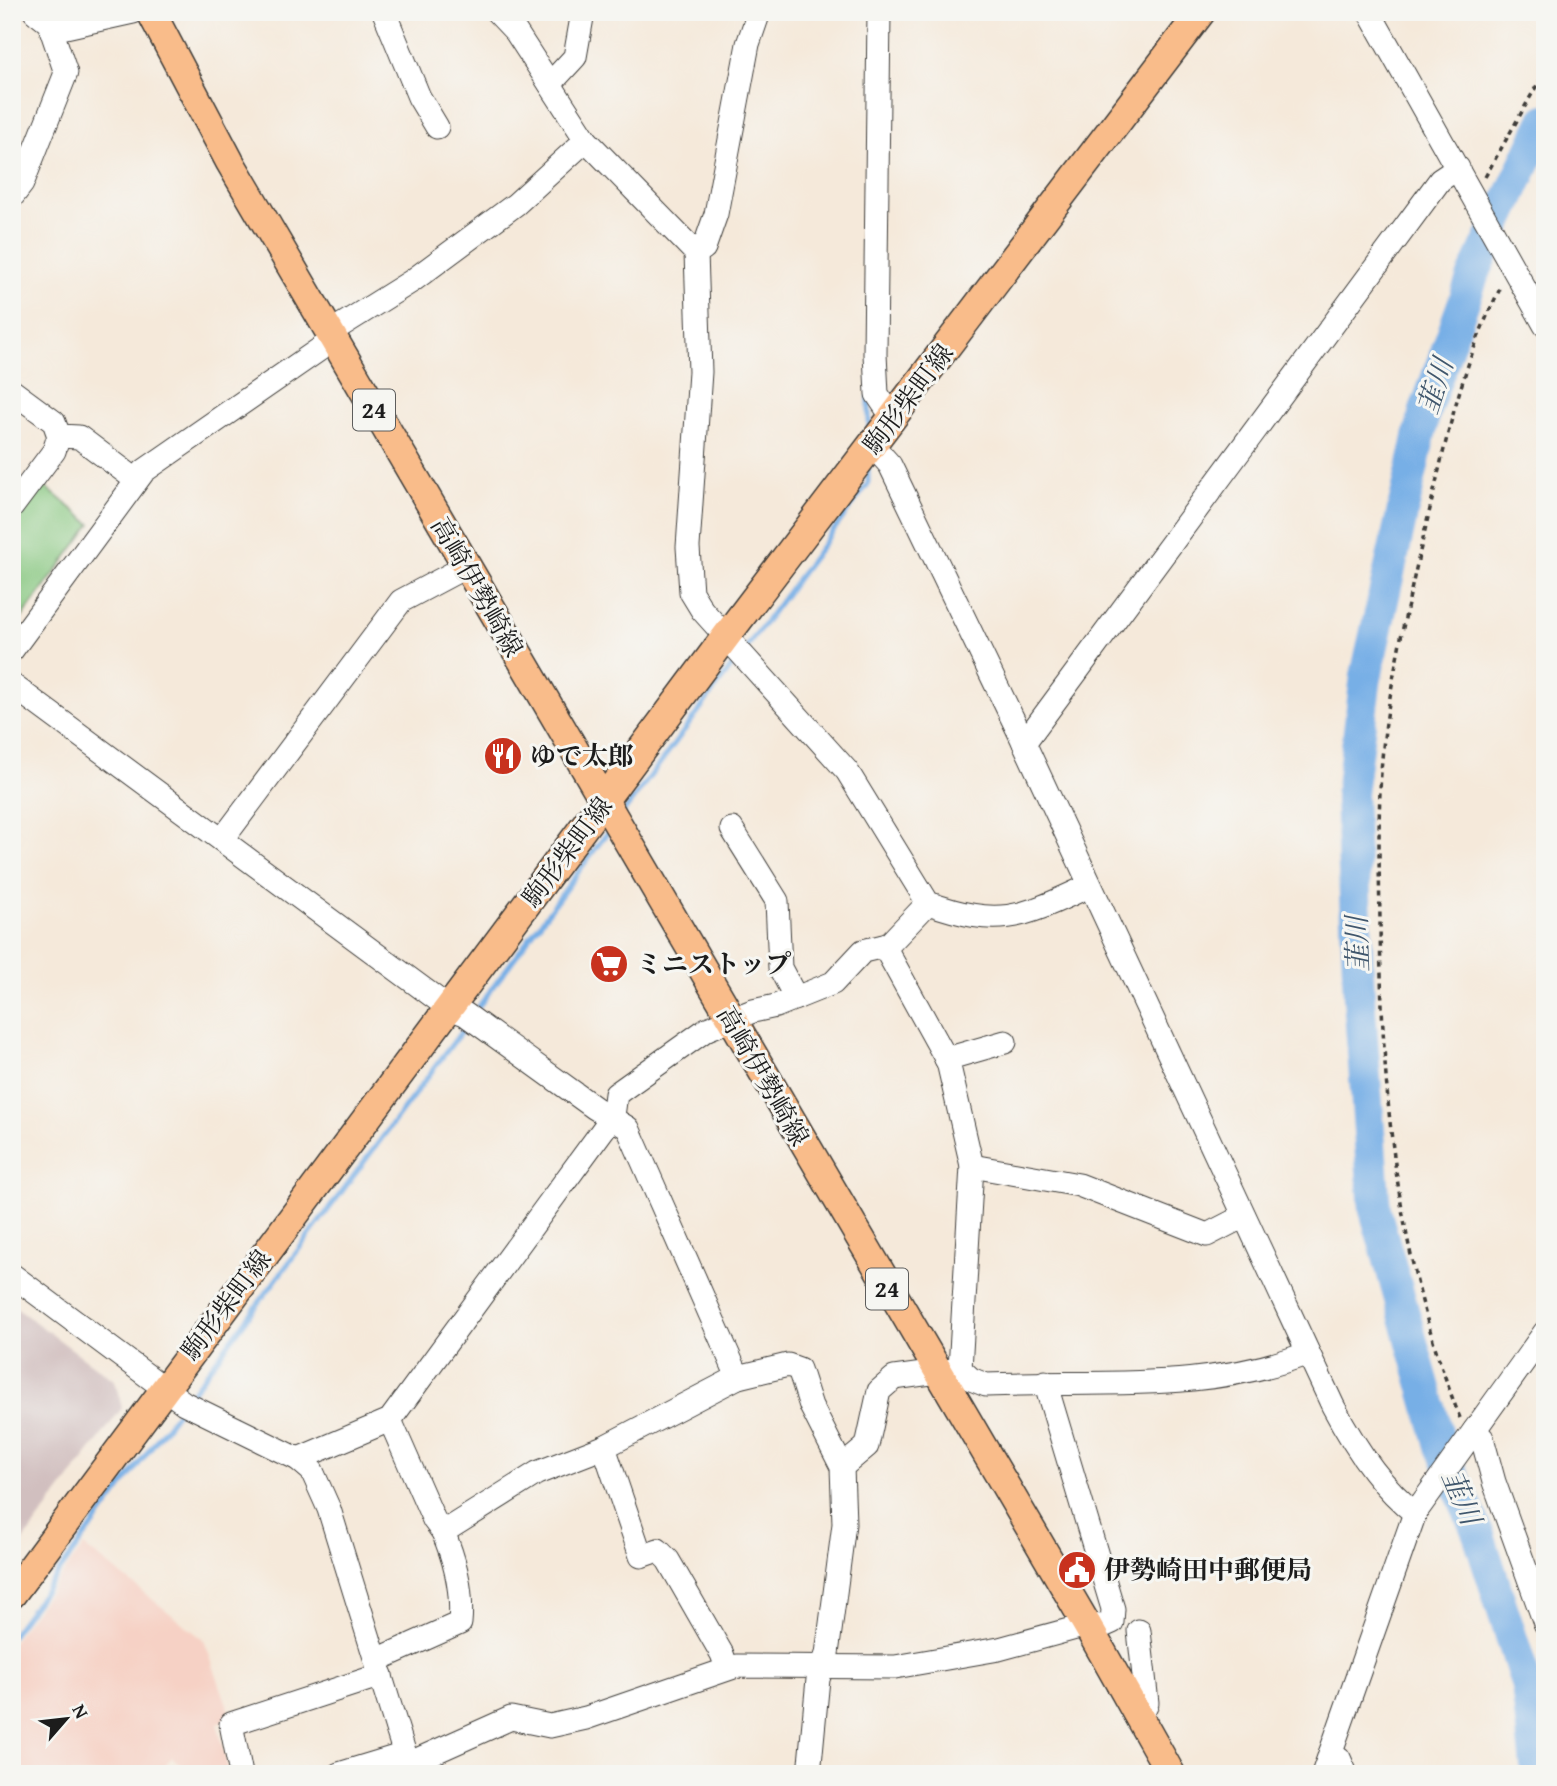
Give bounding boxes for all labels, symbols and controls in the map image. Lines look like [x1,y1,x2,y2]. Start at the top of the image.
street label: 駒形柴町線 [853,335,962,462]
water label: 韮川 [1406,350,1464,419]
road number: 24 [353,390,395,430]
street label: 高崎伊勢崎線 [422,509,533,664]
restaurant icon: ゆで太郎 [482,735,524,777]
place label: ゆで太郎 [530,736,634,775]
street label: 駒形柴町線 [512,788,621,915]
water label: 韮川 [1335,912,1378,973]
supermarket icon: ミニストップ [588,943,630,985]
place label: ミニストップ [636,944,791,983]
street label: 高崎伊勢崎線 [708,998,819,1153]
street label: 駒形柴町線 [171,1241,280,1368]
road number: 24 [866,1268,908,1310]
water label: 韮川 [1433,1463,1493,1533]
public building icon: 伊勢崎田中郵便局 [1056,1549,1098,1591]
place label: 伊勢崎田中郵便局 [1104,1550,1312,1589]
north arrow [32,1684,102,1754]
text: N [66,1699,96,1723]

